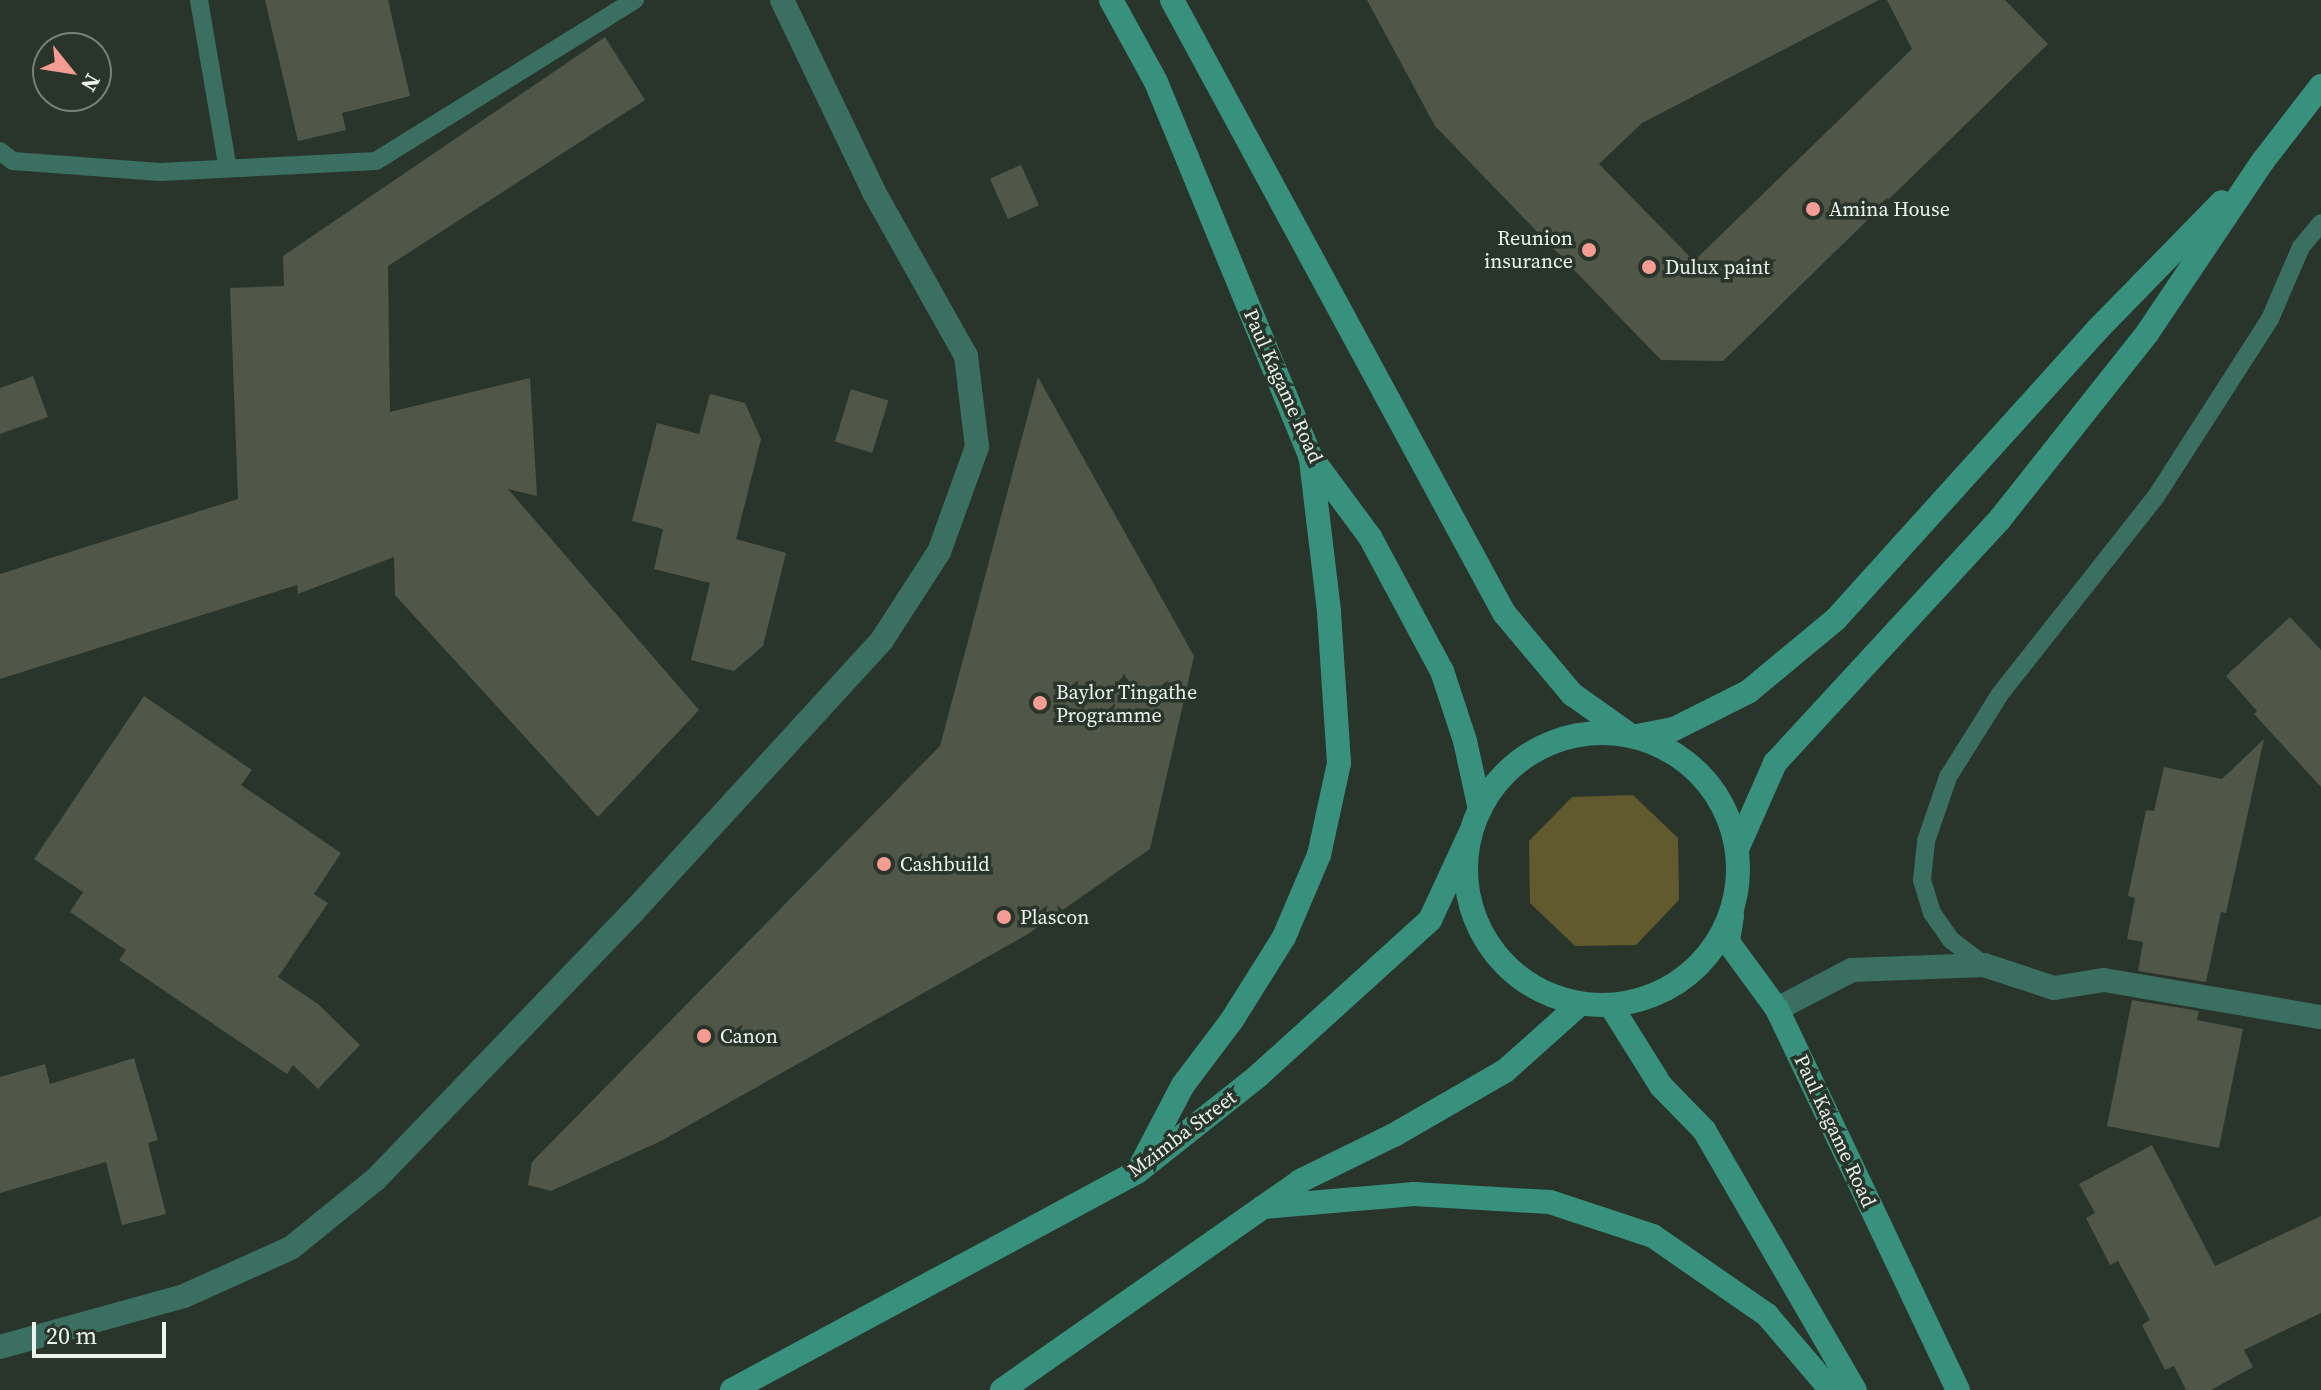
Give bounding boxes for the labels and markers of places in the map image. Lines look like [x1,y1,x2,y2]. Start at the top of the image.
place label: Amina House [1829,197,1950,221]
marker: Amina House [1804,200,1822,218]
place label: Reunion insurance [1484,226,1573,273]
marker: Reunion insurance [1580,241,1598,259]
place label: Dulux paint [1665,255,1770,279]
marker: Dulux paint [1640,258,1658,276]
place label: Baylor Tingathe Programme [1056,680,1197,727]
marker: Baylor Tingathe Programme [1031,694,1049,712]
place label: Cashbuild [900,852,990,876]
marker: Cashbuild [875,855,893,873]
place label: Plascon [1020,905,1089,929]
marker: Plascon [995,908,1013,926]
place label: Canon [720,1024,778,1048]
marker: Canon [695,1027,713,1045]

